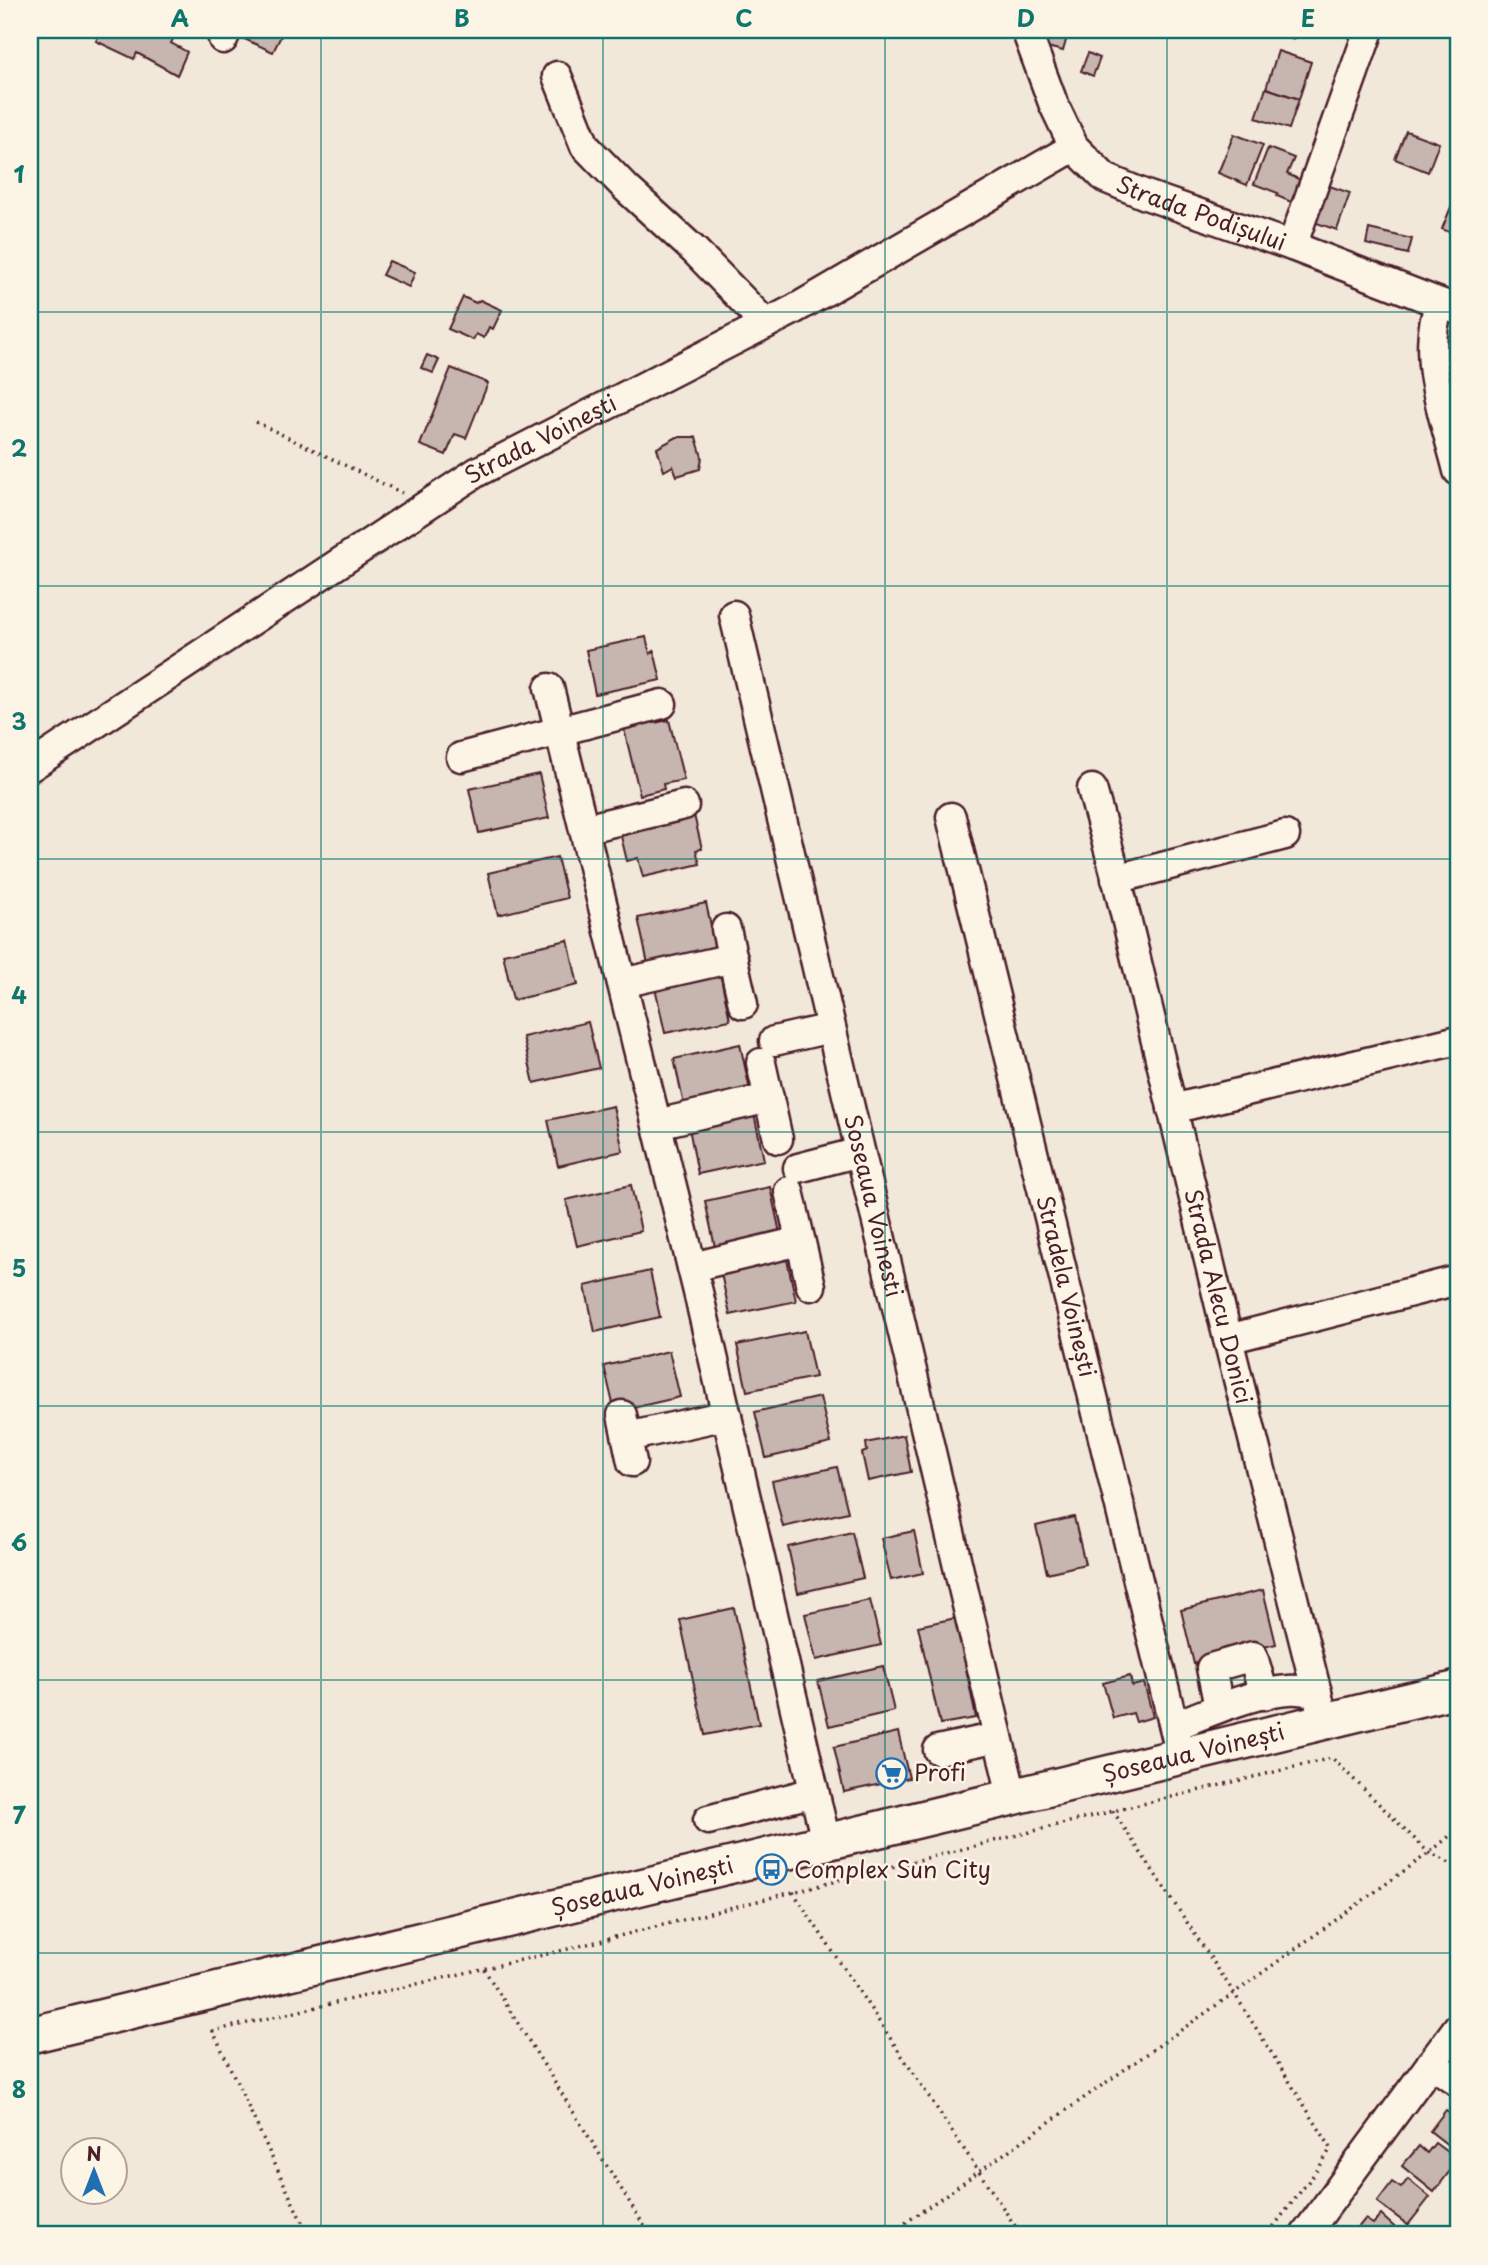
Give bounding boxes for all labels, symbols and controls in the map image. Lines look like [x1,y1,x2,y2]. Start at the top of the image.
text: A [171,0,189,35]
text: B [454,0,470,35]
text: C [735,0,753,35]
text: D [1017,0,1035,35]
text: E [1301,0,1315,35]
text: 1 [14,156,25,191]
street label: Strada Podișului [1111,166,1291,259]
street label: Strada Voinești [457,384,622,492]
text: 2 [11,430,27,465]
text: 3 [11,703,27,738]
text: 4 [11,977,27,1012]
street label: Soseaua Voinesti [836,1111,913,1300]
street label: Strada Alecu Donici [1176,1185,1263,1408]
street label: Stradela Voinești [1028,1191,1107,1380]
text: 5 [12,1250,26,1285]
text: 6 [11,1524,27,1559]
street label: Șoseaua Voinești [1098,1713,1288,1791]
place label: Profi [914,1754,966,1789]
supermarket icon: Profi [874,1756,908,1790]
text: 7 [12,1797,26,1832]
street label: Șoseaua Voinești [547,1846,737,1924]
place label: Complex Sun City [794,1851,991,1886]
bus stop icon: Complex Sun City [754,1853,788,1887]
text: 8 [12,2071,26,2106]
north arrow [60,2136,130,2206]
text: N [86,2139,102,2167]

